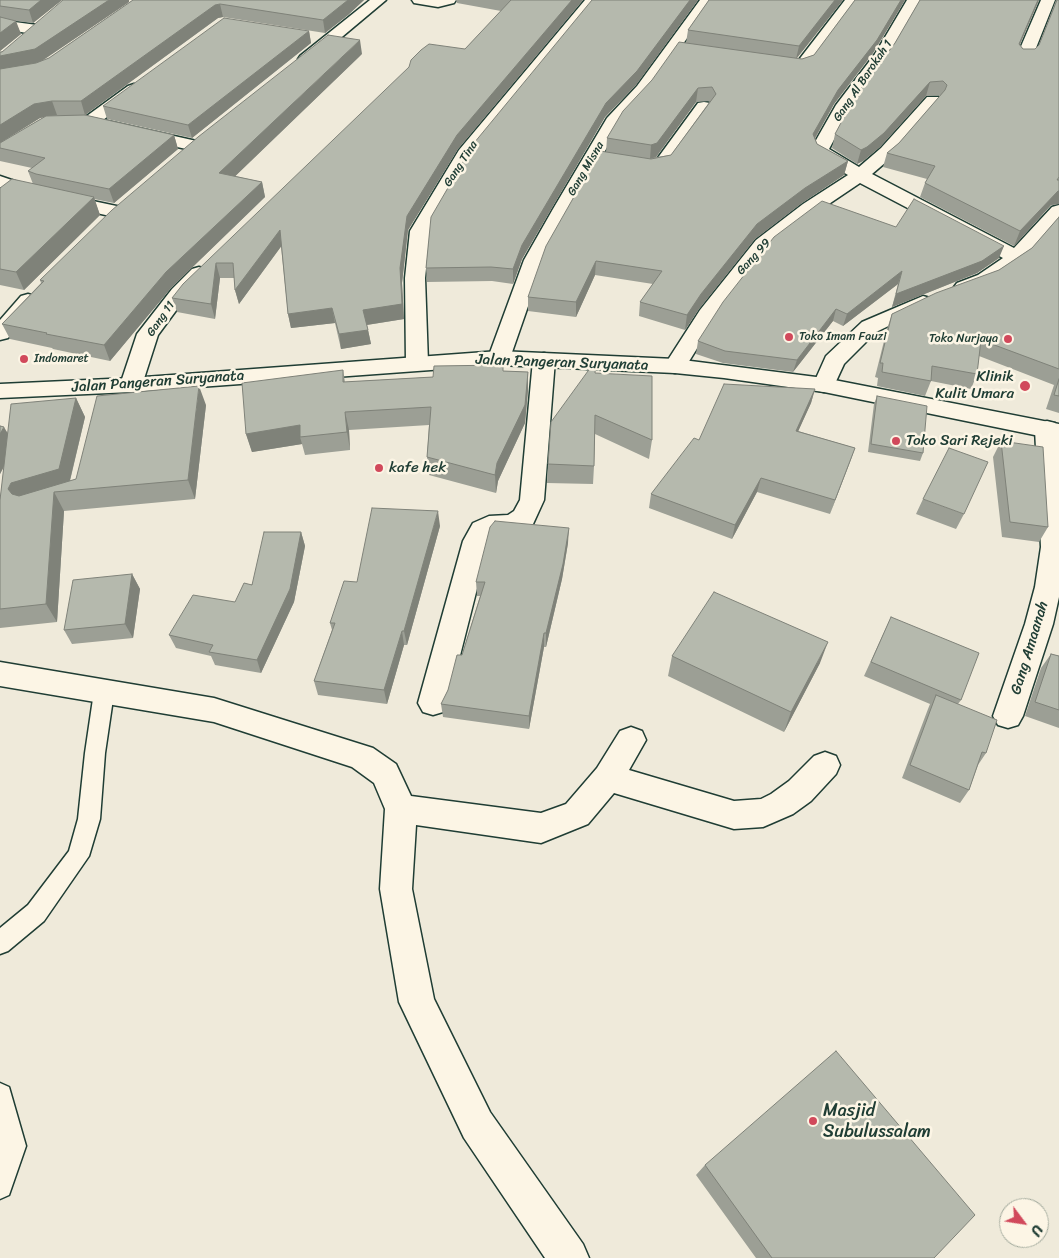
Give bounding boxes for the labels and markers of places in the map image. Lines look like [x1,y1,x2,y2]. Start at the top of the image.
place label: Toko Imam Fauzi [799,330,887,344]
marker: Toko Imam Fauzi [783,331,795,343]
place label: Toko Nurjaya [929,332,998,346]
marker: Toko Nurjaya [1002,333,1014,345]
place label: Indomaret [34,352,89,366]
marker: Indomaret [18,353,30,365]
place label: Klinik Kulit Umara [935,368,1014,403]
marker: Klinik Kulit Umara [1018,379,1032,393]
place label: Toko Sari Rejeki [906,432,1013,450]
marker: Toko Sari Rejeki [890,435,902,447]
place label: kafe hek [389,459,446,477]
marker: kafe hek [373,462,385,474]
place label: Masjid Subulussalam [823,1100,931,1142]
marker: Masjid Subulussalam [807,1115,819,1127]

